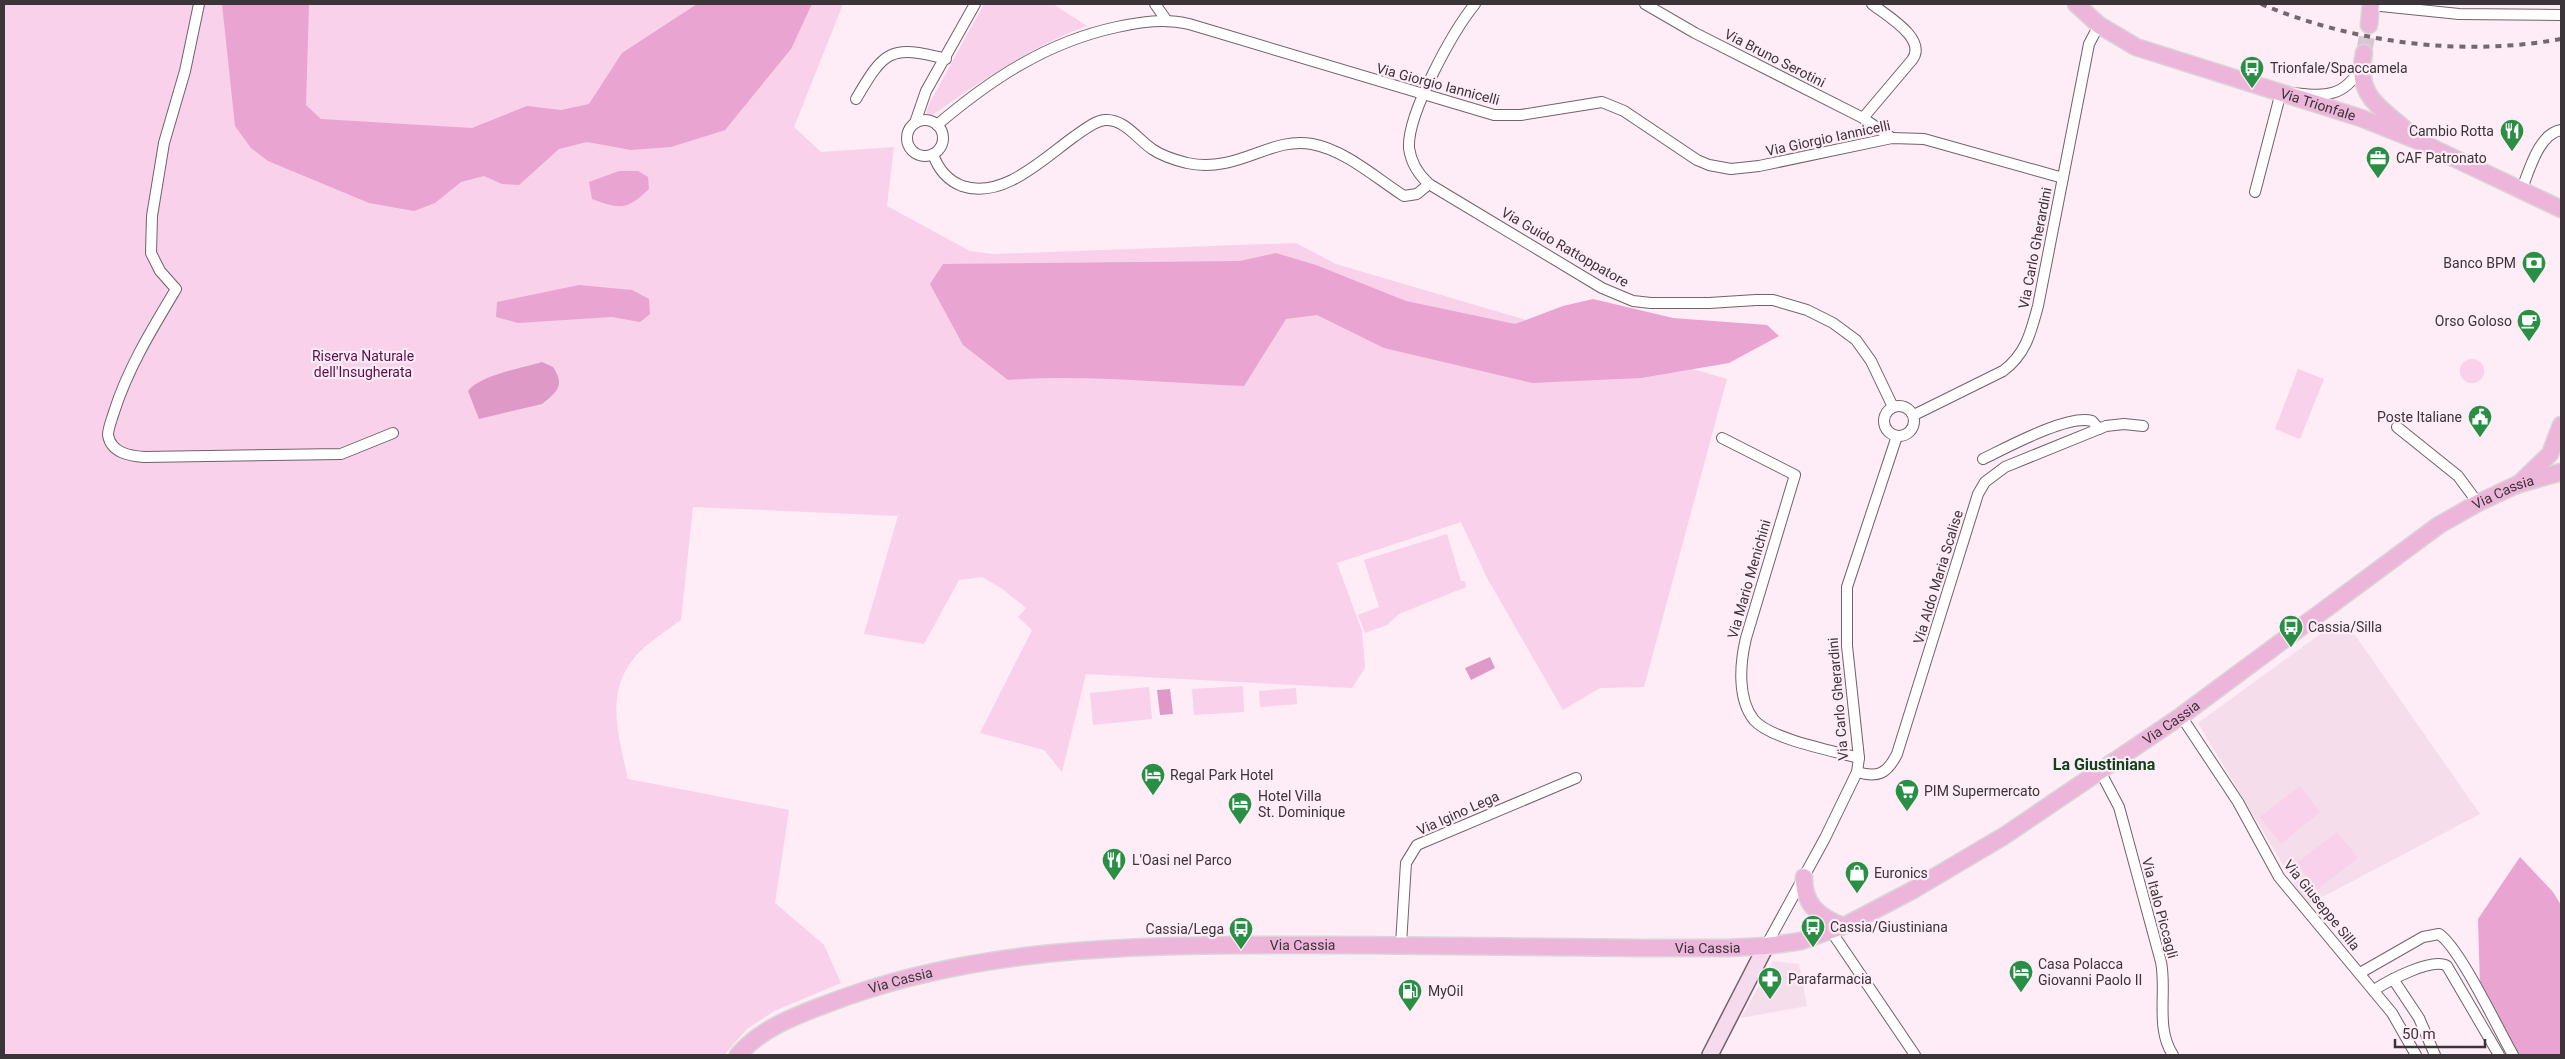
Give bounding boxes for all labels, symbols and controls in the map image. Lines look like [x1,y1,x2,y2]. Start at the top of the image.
street label: Via Bruno Serotini [1722,26,1828,90]
bus stop icon: Trionfale/Spaccamela [2239,55,2265,89]
street label: Via Giorgio Iannicelli [1375,60,1501,108]
place label: Trionfale/Spaccamela [2270,60,2408,76]
street label: Via Trionfale [2278,85,2358,124]
street label: Via Giorgio Iannicelli [1764,117,1892,159]
restaurant icon: Cambio Rotta [2499,118,2525,152]
place label: Cambio Rotta [2409,123,2494,139]
office icon: CAF Patronato [2365,145,2391,179]
place label: CAF Patronato [2396,150,2487,166]
street label: Via Carlo Gherardini [2015,186,2055,310]
street label: Via Guido Rattoppatore [1498,204,1632,290]
bank icon: Banco BPM [2521,250,2547,284]
place label: Banco BPM [2443,255,2516,271]
cafe icon: Orso Goloso [2516,308,2542,342]
place label: Orso Goloso [2435,313,2512,329]
park label: Riserva Naturale dell'Insugherata [312,348,414,380]
public building icon: Poste Italiane [2467,404,2493,438]
place label: Poste Italiane [2377,409,2462,425]
street label: Via Cassia [2469,472,2536,513]
street label: Via Aldo Maria Scalise [1910,508,1966,646]
street label: Via Mario Menichini [1724,518,1774,640]
bus stop icon: Cassia/Silla [2278,614,2304,648]
place label: Cassia/Silla [2308,619,2382,635]
street label: Via Carlo Gherardini [1825,637,1851,761]
street label: Via Cassia [2140,697,2203,748]
district label: La Giustiniana [2053,755,2156,774]
hotel icon: Regal Park Hotel [1140,762,1166,796]
place label: Regal Park Hotel [1170,767,1273,783]
supermarket icon: PIM Supermercato [1894,778,1920,812]
place label: PIM Supermercato [1924,783,2040,799]
place label: Hotel Villa St. Dominique [1258,788,1345,820]
street label: Via Igino Lega [1415,788,1501,838]
hotel icon: Hotel Villa St. Dominique [1227,791,1253,825]
restaurant icon: L'Oasi nel Parco [1101,847,1127,881]
place label: L'Oasi nel Parco [1132,852,1232,868]
street label: Via Italo Piccagli [2139,856,2181,960]
street label: Via Giuseppe Silla [2281,857,2363,953]
shop icon: Euronics [1844,860,1870,894]
place label: Euronics [1874,865,1928,881]
bus stop icon: Cassia/Giustiniana [1800,914,1826,948]
bus stop icon: Cassia/Lega [1228,916,1254,950]
place label: Cassia/Giustiniana [1830,919,1948,935]
place label: Cassia/Lega [1146,921,1224,937]
street label: Via Cassia [1270,937,1336,953]
street label: Via Cassia [1675,939,1741,956]
place label: Casa Polacca Giovanni Paolo II [2038,956,2142,988]
hotel icon: Casa Polacca Giovanni Paolo II [2008,959,2034,993]
street label: Via Cassia [867,964,934,997]
pharmacy icon: Parafarmacia [1757,966,1783,1000]
place label: Parafarmacia [1788,971,1872,987]
fuel station icon: MyOil [1397,978,1423,1012]
place label: MyOil [1428,983,1463,999]
scale bar [2395,1016,2485,1048]
text: 50 m [2402,1025,2436,1043]

